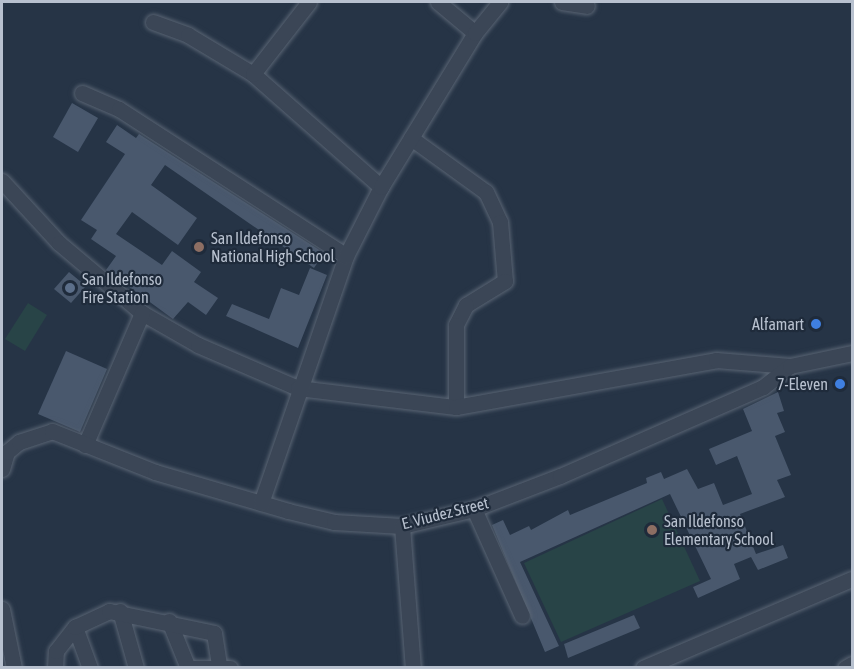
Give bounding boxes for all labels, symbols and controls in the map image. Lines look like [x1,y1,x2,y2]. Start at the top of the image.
place label: San Ildefonso National High School [211,228,335,266]
marker: San Ildefonso National High School [192,240,206,254]
place label: San Ildefonso Fire Station [82,269,162,307]
marker: San Ildefonso Fire Station [63,281,77,295]
place label: Alfamart [752,314,804,334]
marker: Alfamart [809,317,823,331]
place label: 7-Eleven [777,374,828,394]
marker: 7-Eleven [833,377,847,391]
street label: E. Viudez Street [399,493,491,533]
place label: San Ildefonso Elementary School [664,511,774,549]
marker: San Ildefonso Elementary School [645,523,659,537]

